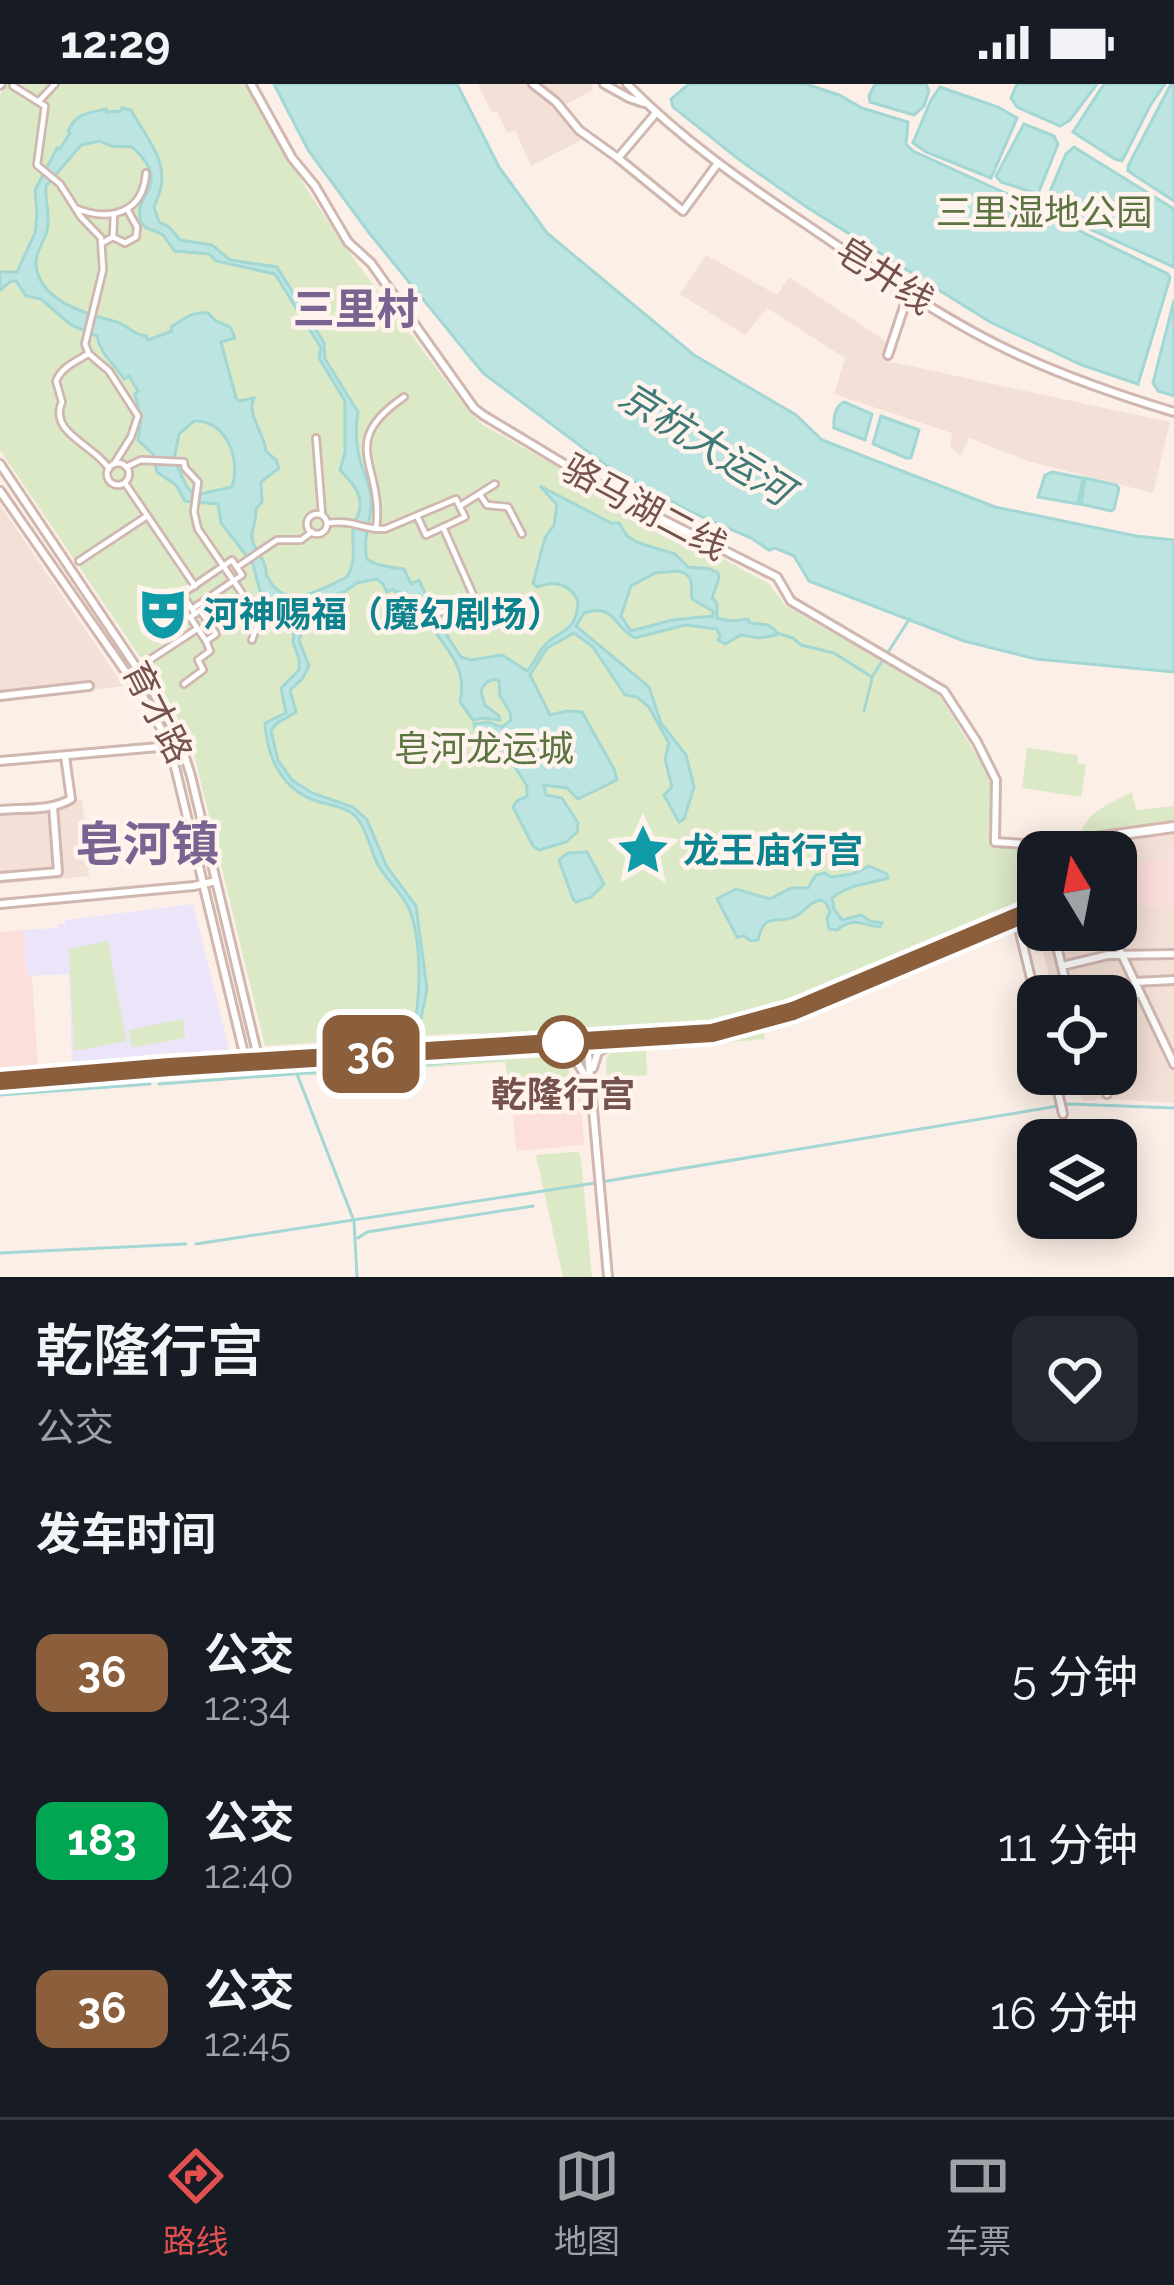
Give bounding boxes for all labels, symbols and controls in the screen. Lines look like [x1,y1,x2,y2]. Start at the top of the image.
text: 12:29 [60,16,171,69]
park label: 三里湿地公园 [936,191,1152,233]
street label: 皂井线 [828,228,942,322]
district label: 三里村 [293,285,419,334]
water label: 京杭大运河 [611,372,807,518]
street label: 骆马湖二线 [556,446,734,568]
theatre icon: 河神赐福（魔幻剧场） [134,585,192,643]
place label: 河神赐福（魔幻剧场） [203,593,563,635]
street label: 育才路 [115,654,201,770]
park label: 皂河龙运城 [394,727,574,769]
district label: 皂河镇 [75,816,219,872]
place icon: 龙王庙行宫 [614,821,672,879]
place label: 龙王庙行宫 [683,829,863,871]
north arrow [1017,831,1137,951]
map controls [1017,831,1137,1239]
button: locate [1017,975,1137,1095]
line badge: 36 [317,1015,425,1093]
marker: 乾隆行宫 [538,1017,588,1067]
text: 36 [347,1029,395,1078]
place label: 乾隆行宫 [491,1073,635,1115]
button: layers [1017,1119,1137,1239]
button: heart [1012,1316,1138,1442]
text: 乾隆行宫 [36,1317,264,1384]
text: 公交 [36,1404,114,1450]
text: 发车时间 [36,1508,216,1561]
text: 公交 [204,1628,294,1681]
text: 36 [78,1648,126,1697]
text: 5 分钟 [1012,1651,1138,1704]
text: 12:34 [204,1683,290,1729]
text: 公交 [204,1796,294,1849]
text: 183 [67,1816,137,1865]
text: 11 分钟 [998,1819,1138,1872]
text: 12:40 [204,1851,294,1897]
text: 公交 [204,1964,294,2017]
text: 36 [78,1984,126,2033]
text: 16 分钟 [990,1987,1138,2040]
text: 12:45 [204,2019,291,2065]
tab: 路线 [163,2143,229,2263]
tab: 地图 [554,2143,620,2263]
tab: 车票 [945,2143,1011,2263]

